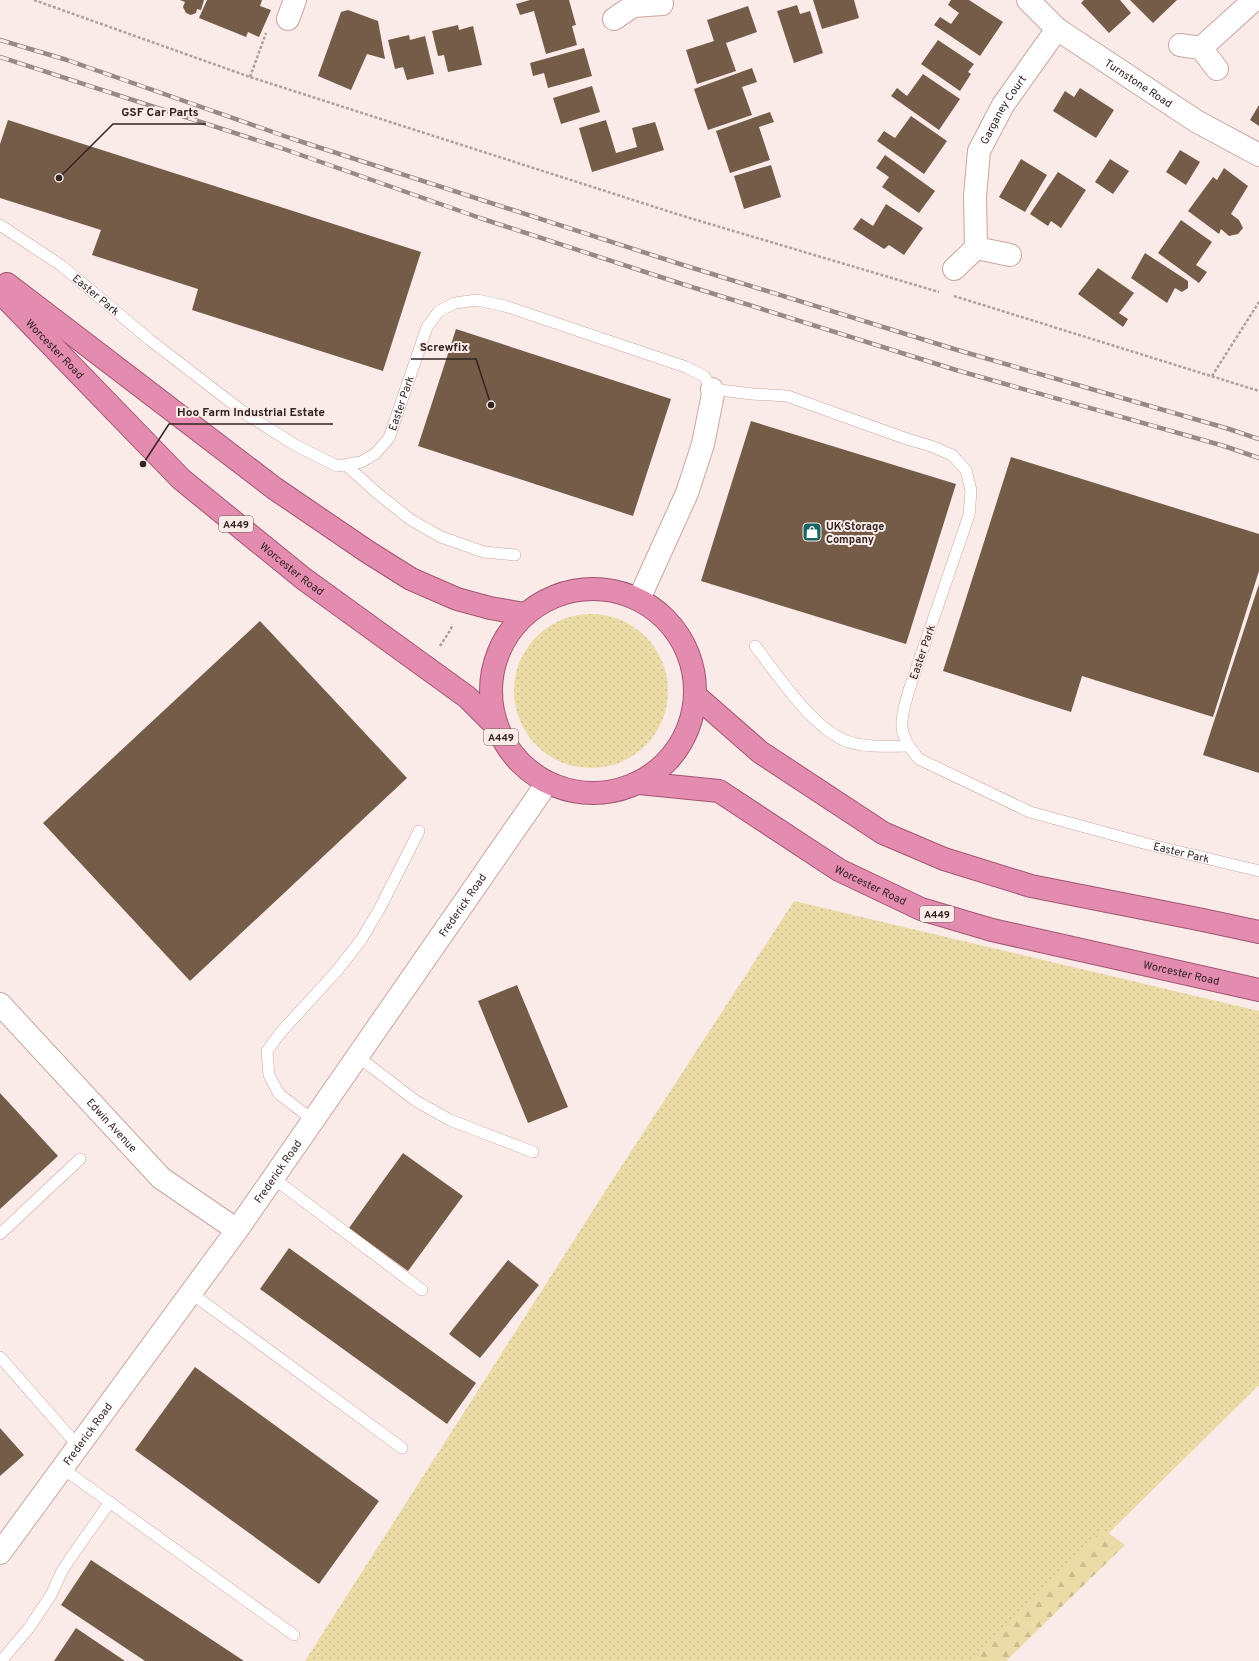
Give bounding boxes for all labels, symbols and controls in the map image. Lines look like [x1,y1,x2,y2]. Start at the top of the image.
street label: Turnstone Road [1102,56,1175,111]
street label: Garganey Court [978,73,1030,147]
callout: GSF Car Parts [113,100,206,124]
text: GSF Car Parts [121,105,199,121]
street label: Easter Park [69,272,122,319]
street label: Worcester Road [22,317,86,382]
callout: Screwfix [411,335,476,359]
text: Screwfix [420,340,468,356]
street label: Easter Park [386,374,418,433]
callout: Hoo Farm Industrial Estate [169,400,333,424]
text: Hoo Farm Industrial Estate [177,405,325,421]
road number: A449 [219,516,253,532]
place label: UK Storage Company [826,520,884,547]
shop icon: UK Storage Company [801,521,823,543]
street label: Worcester Road [256,540,326,599]
street label: Easter Park [907,623,939,682]
road number: A449 [484,729,518,745]
street label: Easter Park [1152,840,1211,867]
street label: Worcester Road [832,863,908,909]
street label: Frederick Road [436,871,490,940]
road number: A449 [920,906,954,922]
street label: Worcester Road [1142,958,1221,989]
street label: Edwin Avenue [83,1096,140,1156]
street label: Frederick Road [252,1137,305,1206]
street label: Frederick Road [61,1400,116,1468]

